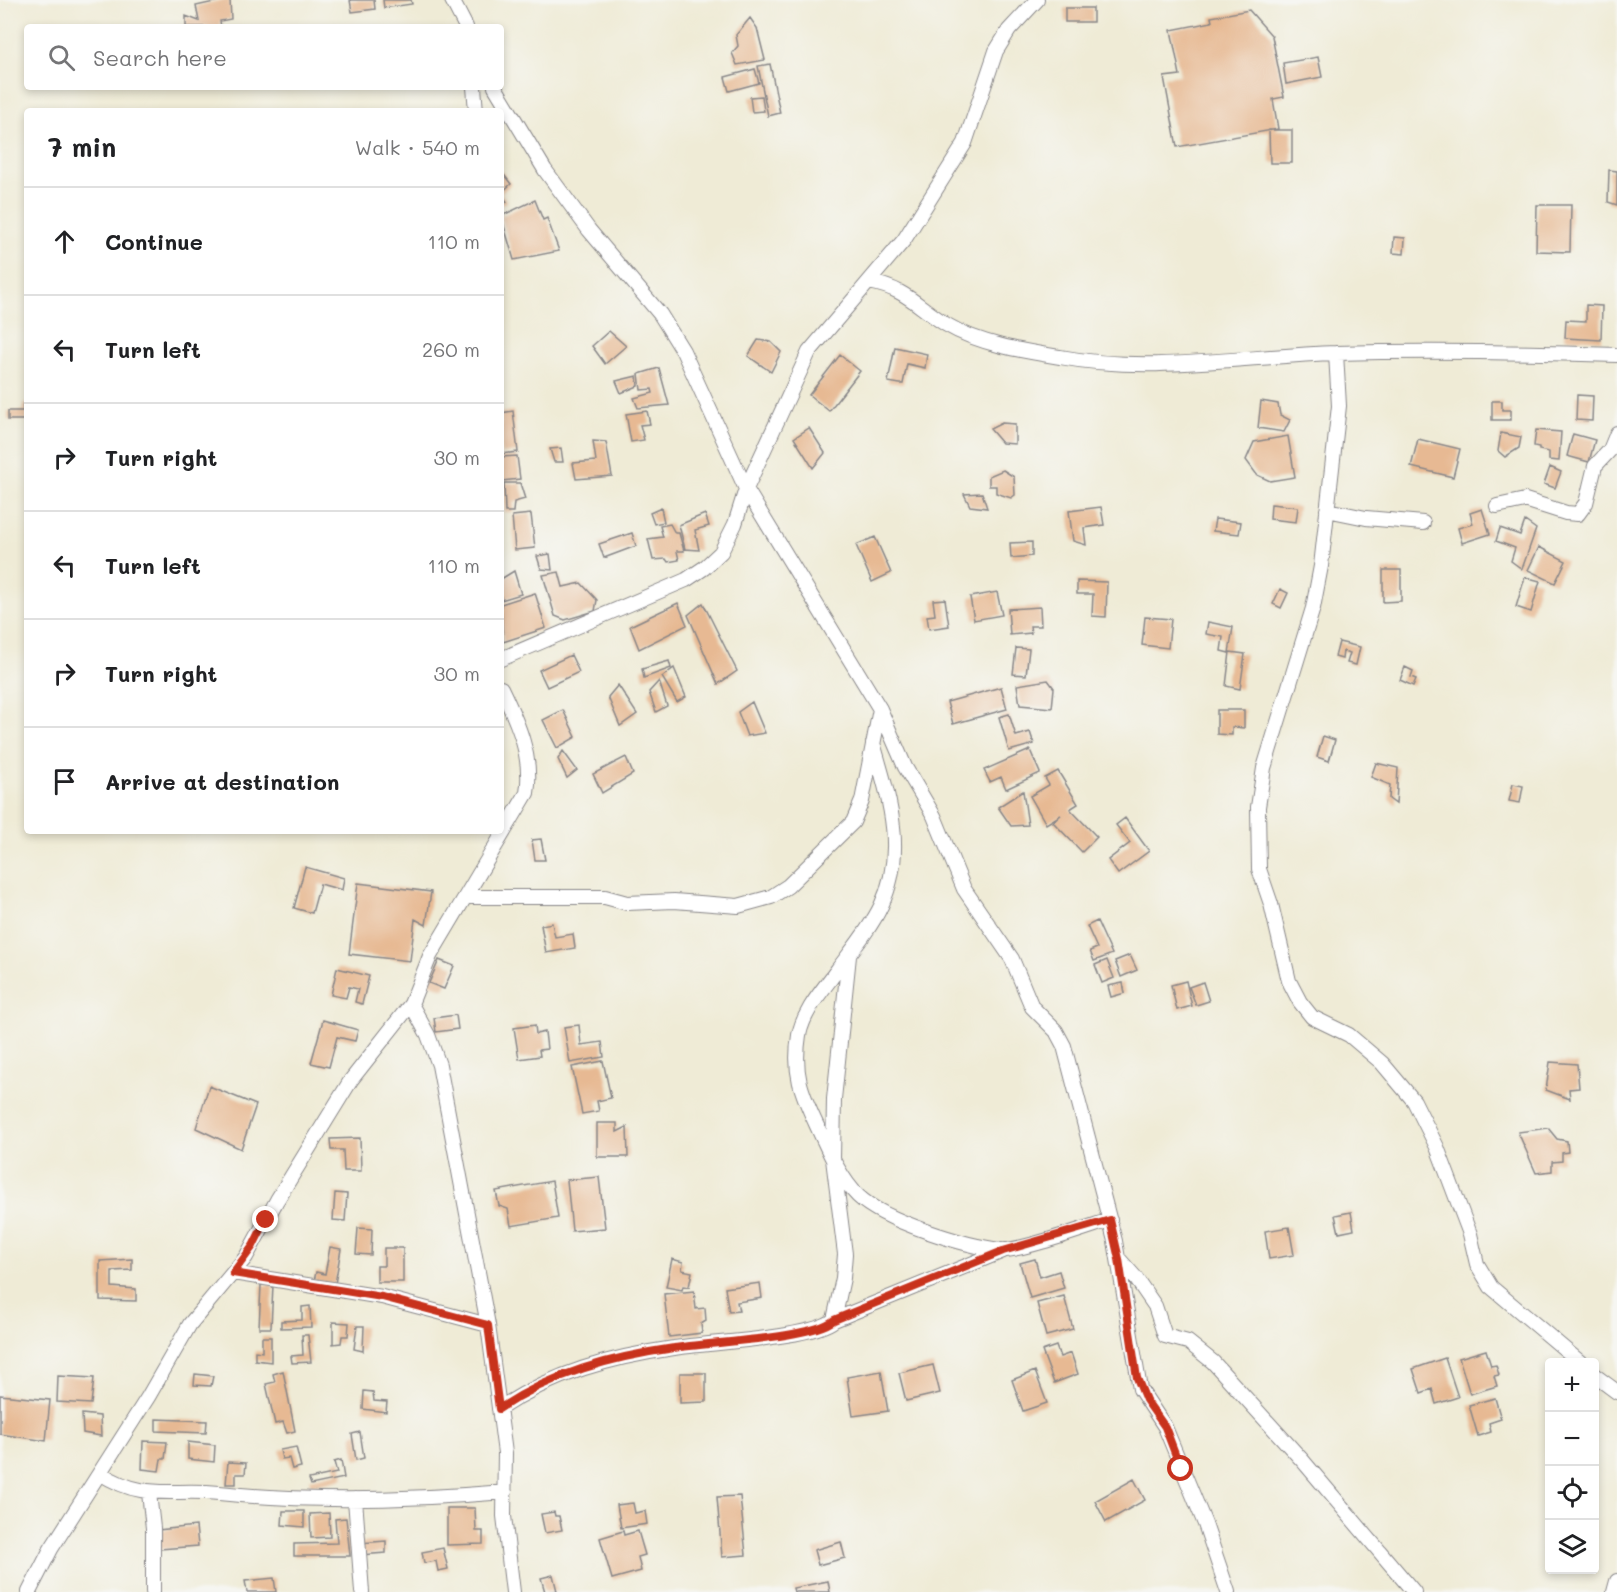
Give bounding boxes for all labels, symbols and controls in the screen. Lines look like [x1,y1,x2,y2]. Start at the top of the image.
search box [24,24,504,90]
icon: search [45,41,78,74]
text: Search here [93,43,227,72]
text: 7 min [48,130,116,164]
text: Walk · 540 m [355,134,480,160]
icon: ahead [48,225,81,258]
text: Continue [105,227,203,256]
text: 110 m [427,228,480,254]
icon: left [48,333,81,366]
text: Turn left [105,335,201,364]
text: 260 m [422,336,480,362]
icon: right [48,441,81,474]
text: Turn right [105,443,217,472]
text: 30 m [434,444,480,470]
icon: left [48,549,81,582]
text: Turn left [105,551,201,580]
text: 110 m [427,552,480,578]
icon: right [48,657,81,690]
text: Turn right [105,659,217,688]
text: 30 m [434,660,480,686]
icon: arrive [48,765,81,798]
text: Arrive at destination [105,767,340,796]
route end [252,1206,278,1232]
map controls [1545,1358,1599,1574]
button: + [1545,1358,1599,1412]
button: − [1545,1412,1599,1466]
route start [1167,1455,1193,1481]
button: locate [1545,1466,1599,1520]
button: layers [1545,1520,1599,1574]

